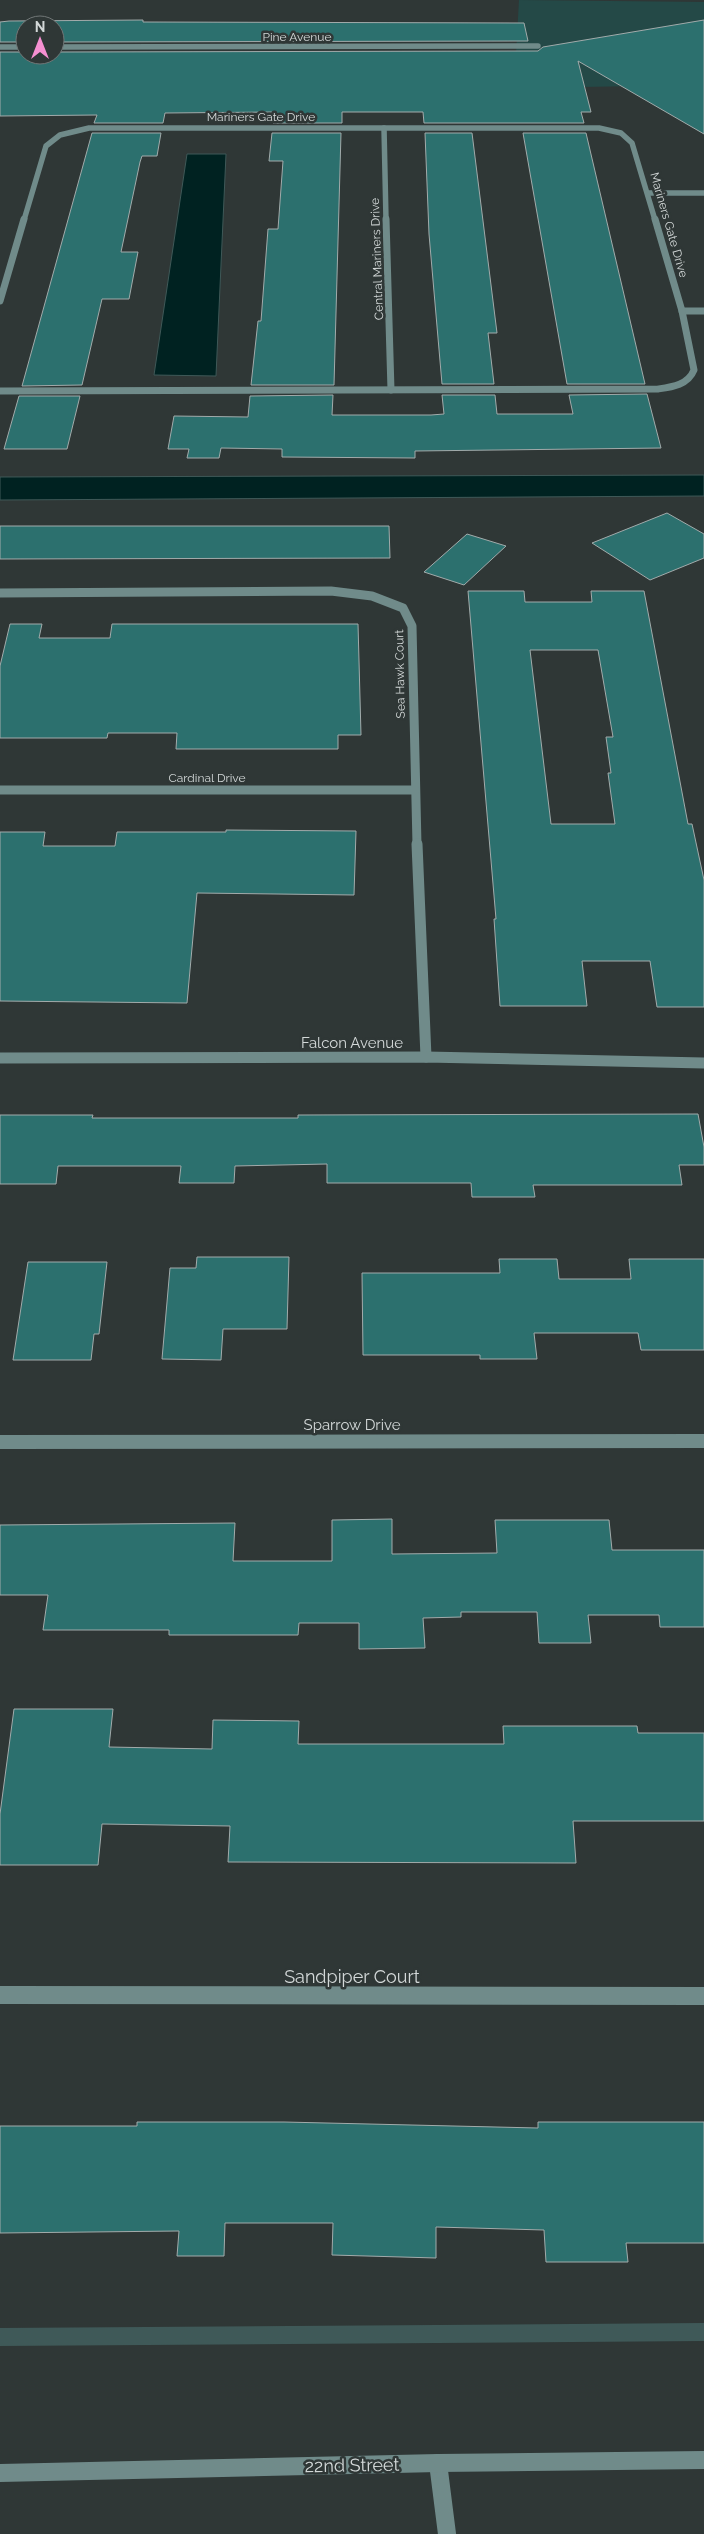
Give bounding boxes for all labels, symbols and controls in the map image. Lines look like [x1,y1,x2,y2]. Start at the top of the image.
north arrow [15,15,65,65]
text: N [35,19,45,35]
street label: Pine Avenue [263,30,331,44]
street label: Mariners Gate Drive [207,110,315,124]
street label: Mariners Gate Drive [647,171,691,279]
street label: Central Mariners Drive [368,198,386,320]
street label: Sea Hawk Court [392,629,408,719]
street label: Cardinal Drive [168,771,246,785]
street label: Falcon Avenue [301,1034,403,1052]
street label: Sparrow Drive [304,1416,401,1434]
street label: Sandpiper Court [284,1966,420,1987]
street label: 22nd Street [304,2454,400,2476]

